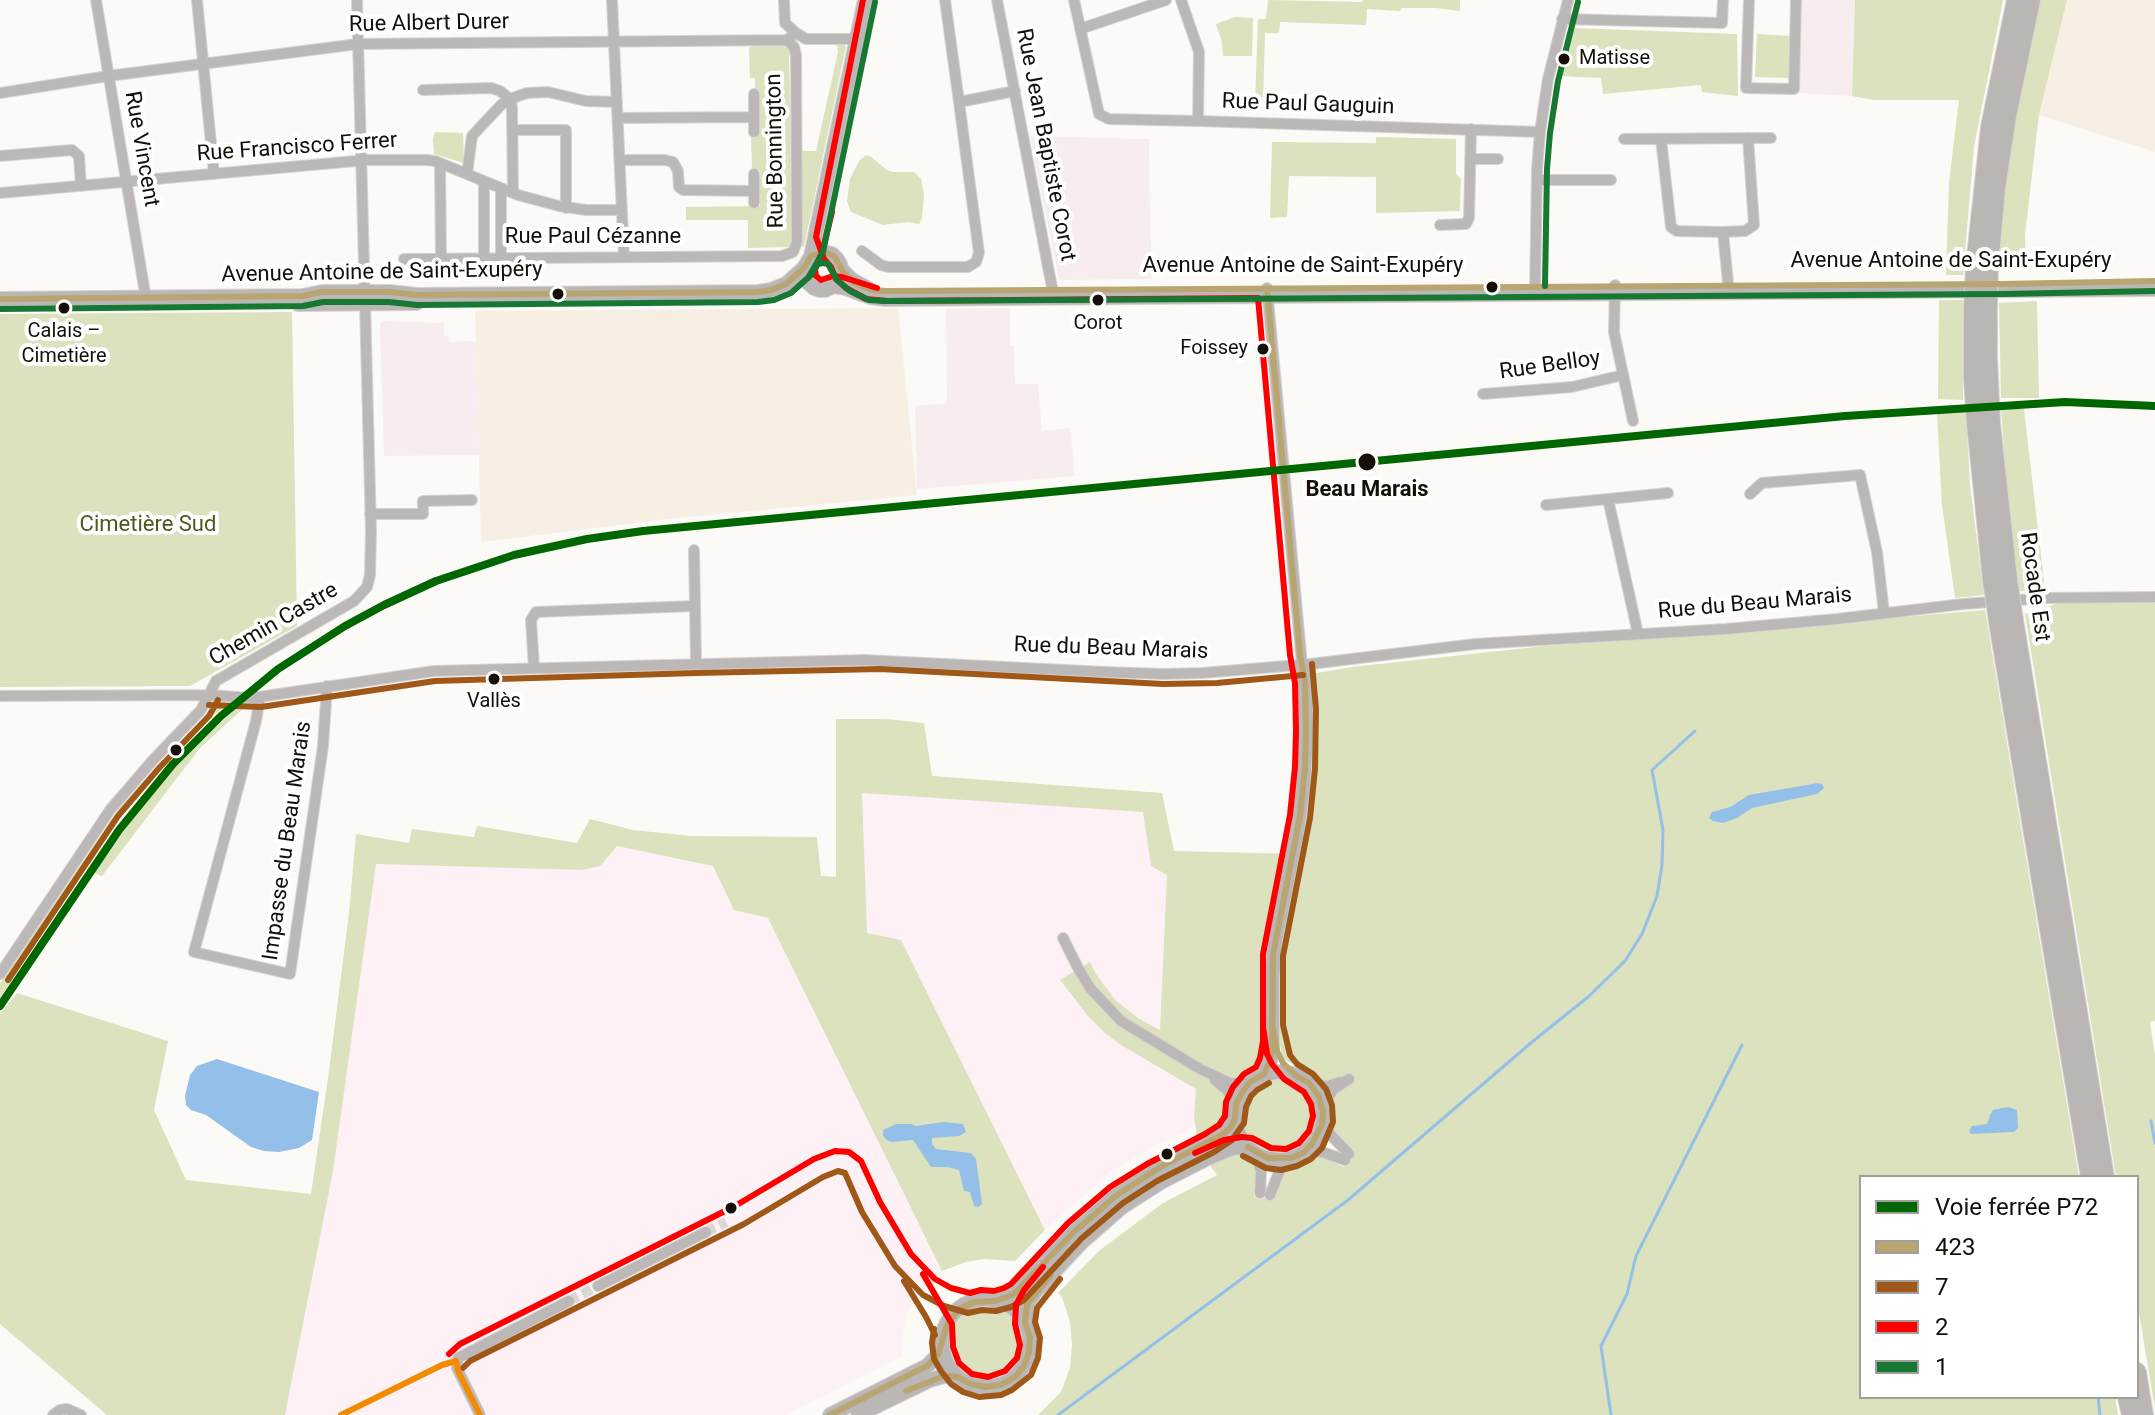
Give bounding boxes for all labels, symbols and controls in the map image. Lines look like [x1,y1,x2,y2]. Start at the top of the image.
street label: Rue Albert Durer [349,9,509,39]
street label: Rue Jean Baptiste Corot [1009,27,1081,263]
place label: Matisse [1579,47,1650,71]
marker: Matisse [1556,51,1572,67]
street label: Rue Bonnington [761,73,791,229]
street label: Rue Vincent [118,89,164,209]
street label: Rue Paul Gauguin [1221,89,1395,121]
street label: Rue Francisco Ferrer [196,128,398,168]
street label: Rue Paul Cézanne [505,224,681,250]
street label: Avenue Antoine de Saint-Exupéry [1790,248,2112,274]
street label: Avenue Antoine de Saint-Exupéry [1142,253,1464,279]
street label: Avenue Antoine de Saint-Exupéry [221,257,543,289]
unlabelled marker [1484,279,1500,295]
unlabelled marker [550,286,566,302]
marker: Corot [1090,292,1106,308]
marker: Calais – Cimetière [56,300,72,316]
place label: Corot [1074,312,1122,336]
place label: Calais – Cimetière [21,320,107,367]
place label: Foissey [1180,337,1248,361]
marker: Foissey [1255,341,1271,357]
street label: Rue Belloy [1498,346,1602,386]
marker: Beau Marais [1356,451,1378,473]
place label: Beau Marais [1305,477,1429,503]
park label: Cimetière Sud [80,512,216,538]
street label: Rocade Est [2013,531,2055,643]
street label: Chemin Castre [205,578,343,672]
street label: Rue du Beau Marais [1657,582,1853,626]
street label: Rue du Beau Marais [1013,632,1209,666]
marker: Vallès [486,671,502,687]
place label: Vallès [467,690,521,714]
street label: Impasse du Beau Marais [258,720,318,962]
unlabelled marker [168,742,184,758]
unlabelled marker [1159,1146,1175,1162]
legend [1859,1175,2139,1399]
text: Voie ferrée P72 [1935,1193,2098,1221]
unlabelled marker [723,1200,739,1216]
text: 423 [1935,1233,1975,1261]
text: 7 [1935,1273,1949,1301]
text: 2 [1935,1313,1949,1341]
text: 1 [1935,1353,1949,1381]

